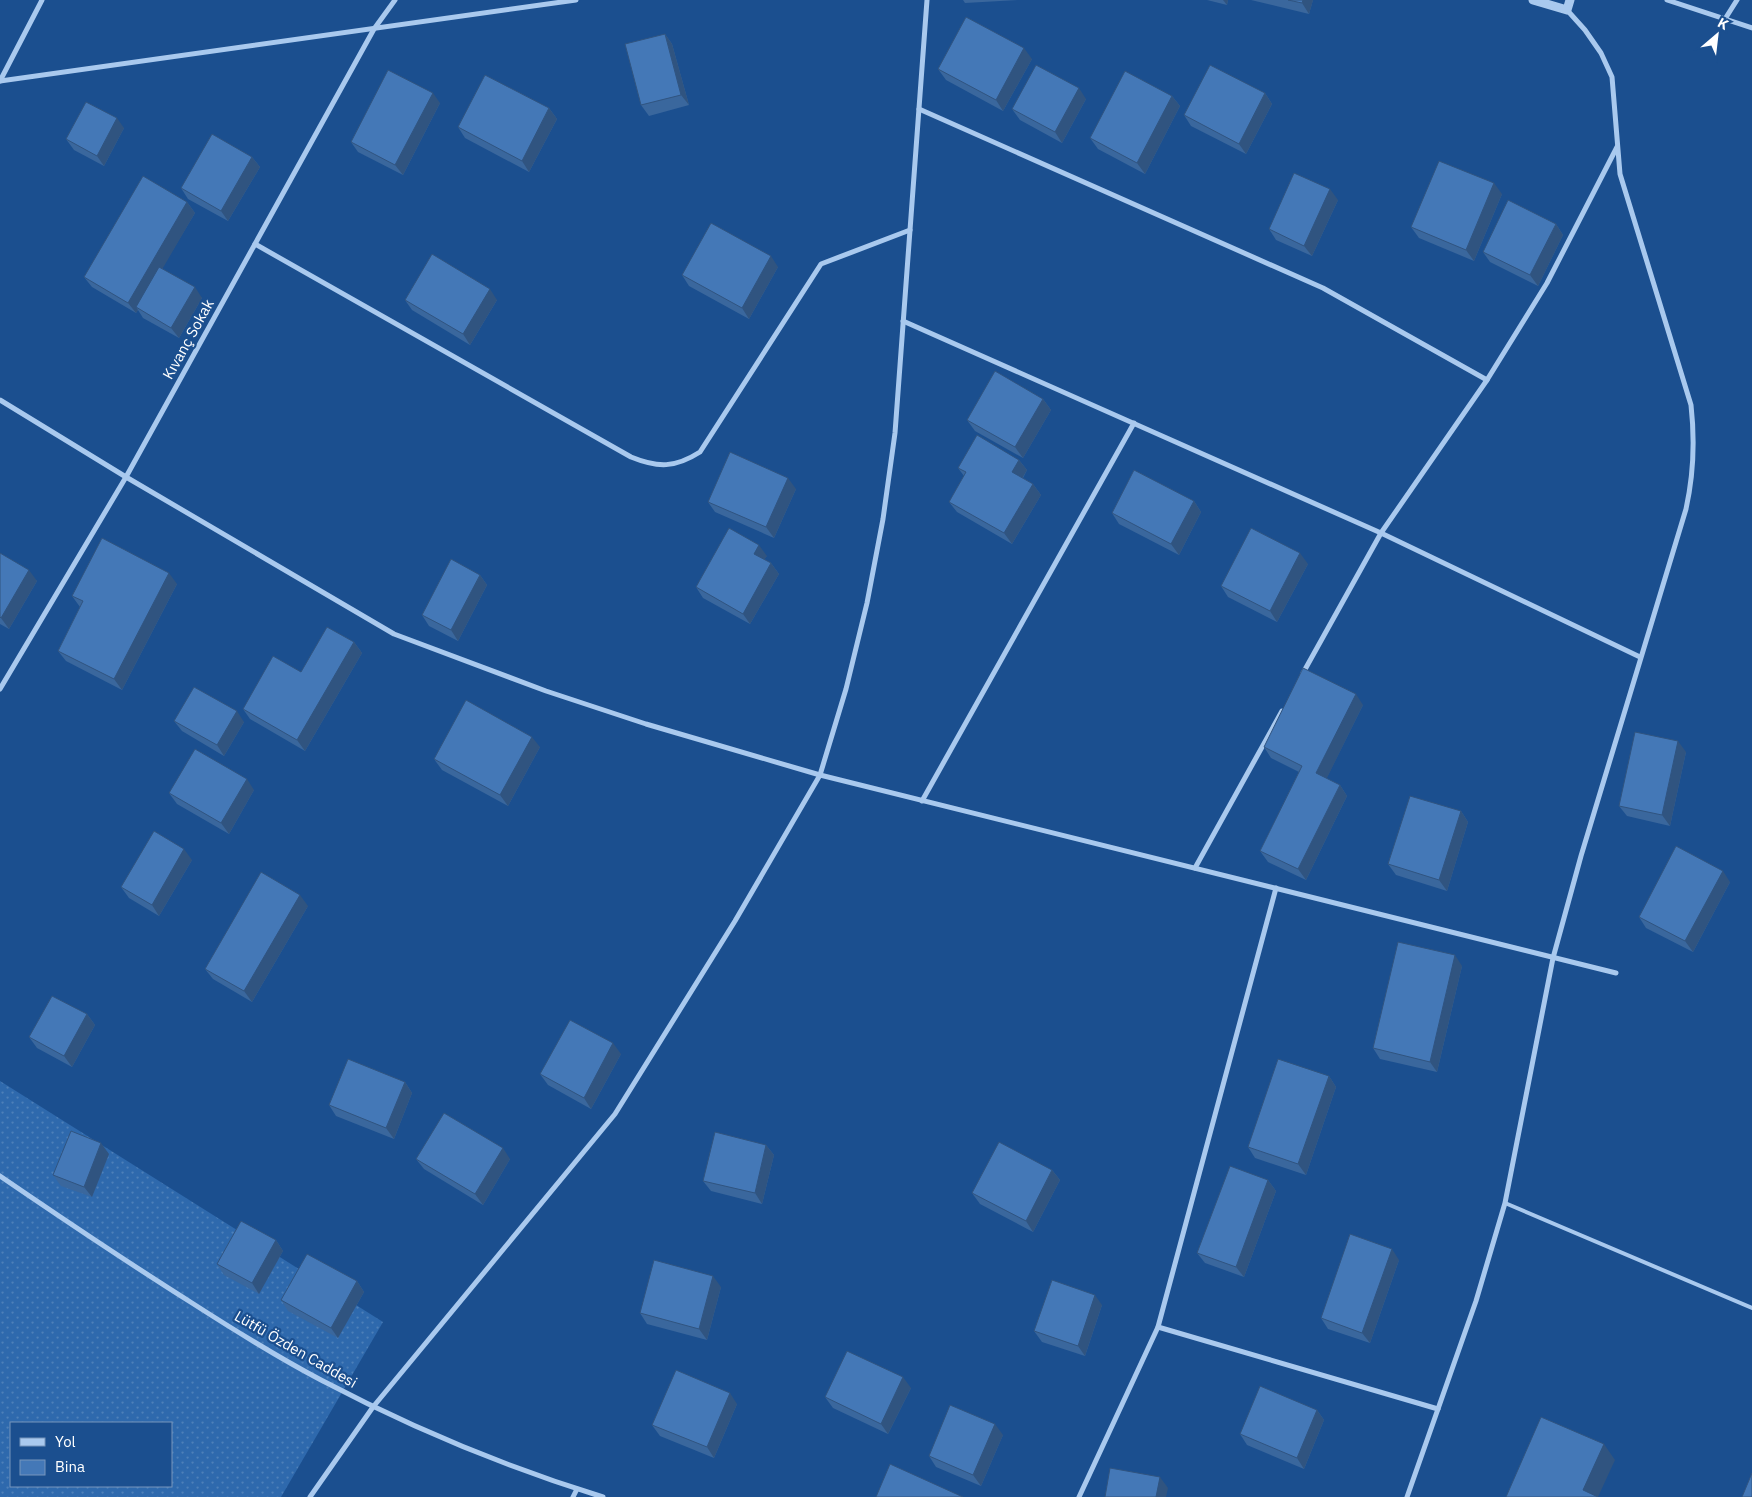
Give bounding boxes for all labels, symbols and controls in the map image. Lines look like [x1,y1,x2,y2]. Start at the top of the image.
north arrow [1692,10,1742,60]
text: K [1715,13,1732,34]
street label: Kıvanç Sokak [158,295,218,382]
street label: Lütfü Özden Caddesi [231,1306,361,1392]
legend [10,1422,172,1487]
text: Yol [55,1432,76,1451]
text: Bina [55,1457,85,1476]

